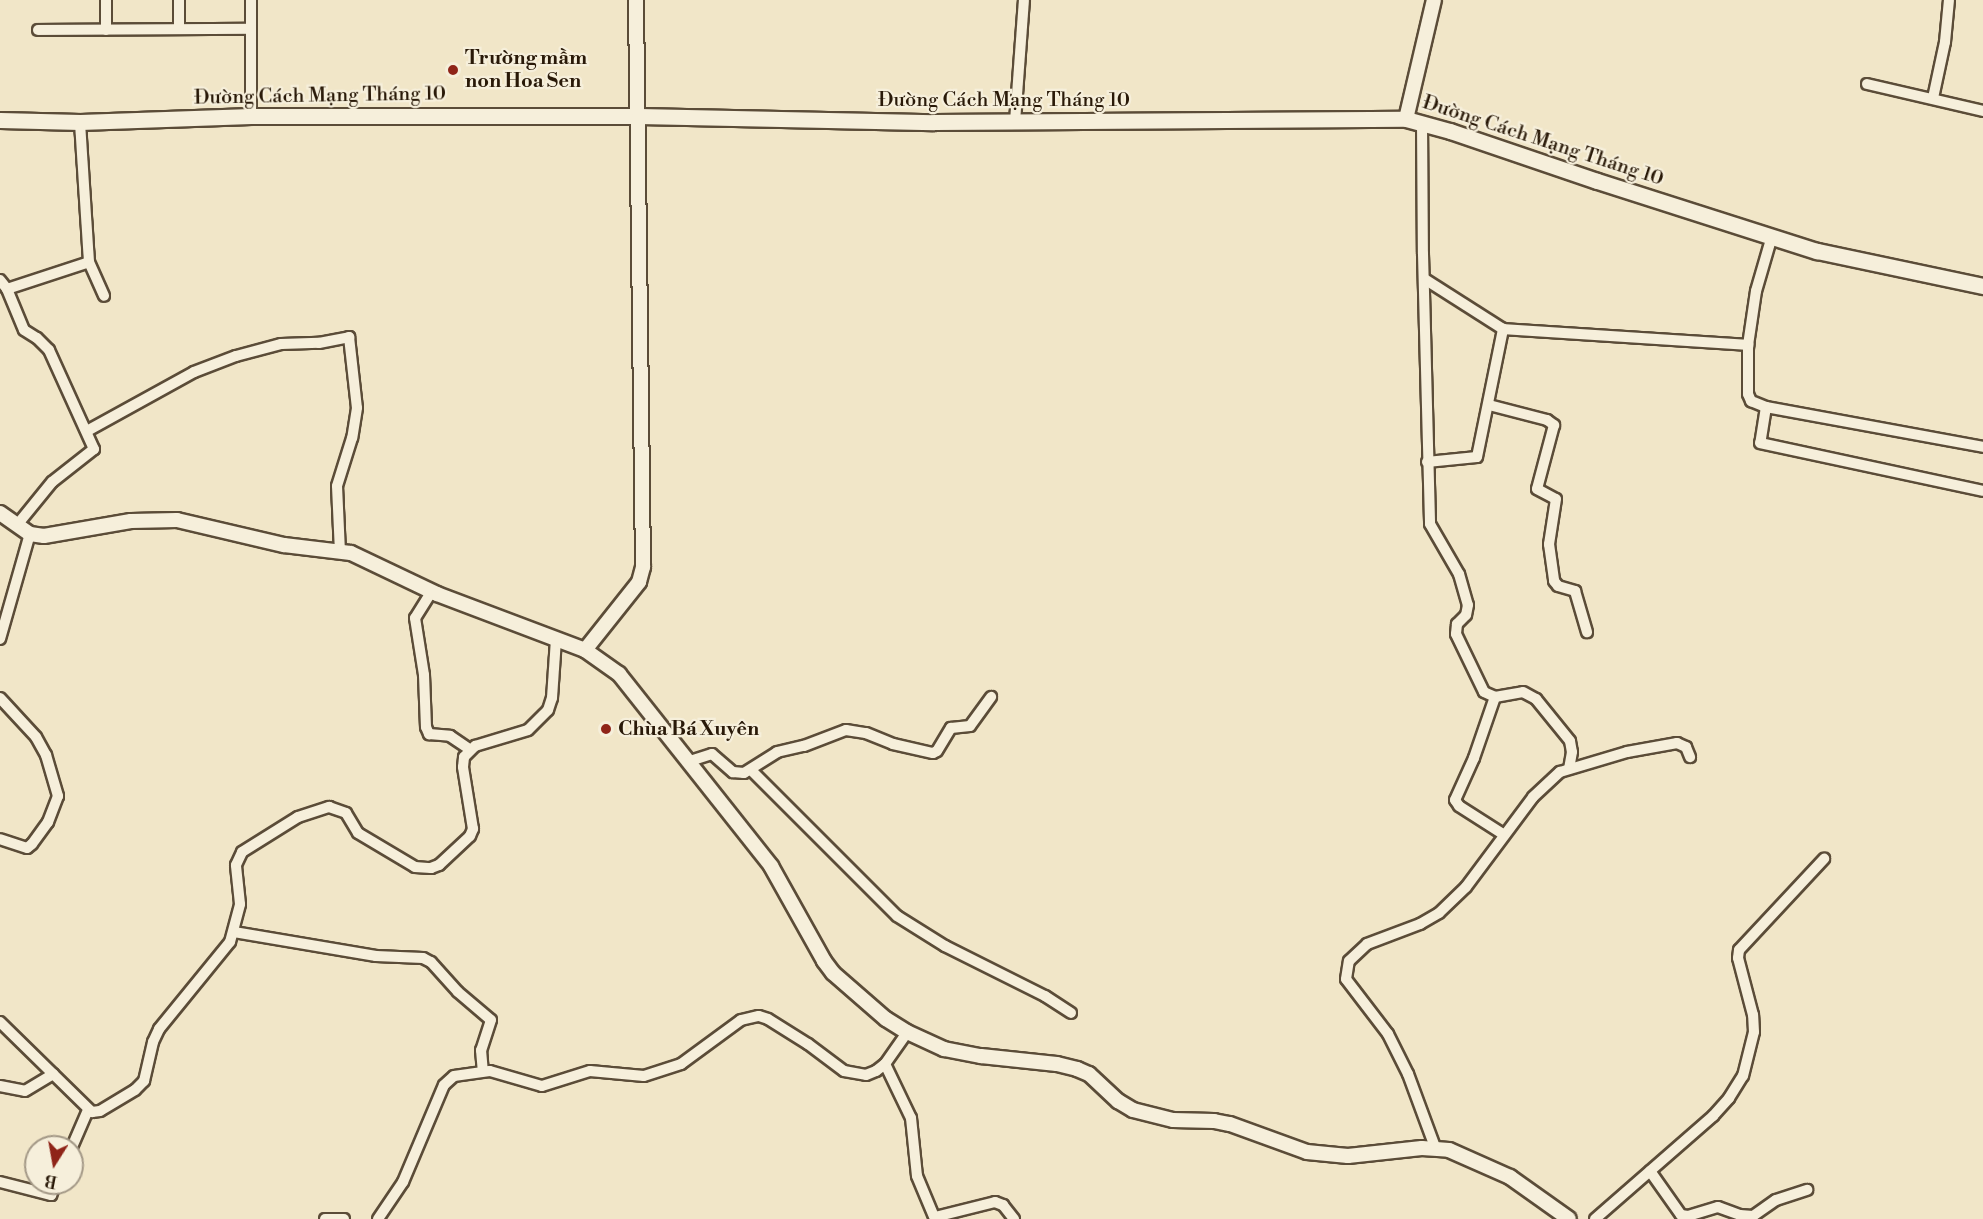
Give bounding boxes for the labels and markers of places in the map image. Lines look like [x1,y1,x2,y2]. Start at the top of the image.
place label: Trường mầm non Hoa Sen [465,46,587,93]
marker: Trường mầm non Hoa Sen [446,63,460,77]
place label: Chùa Bá Xuyên [618,717,759,741]
marker: Chùa Bá Xuyên [599,722,613,736]

